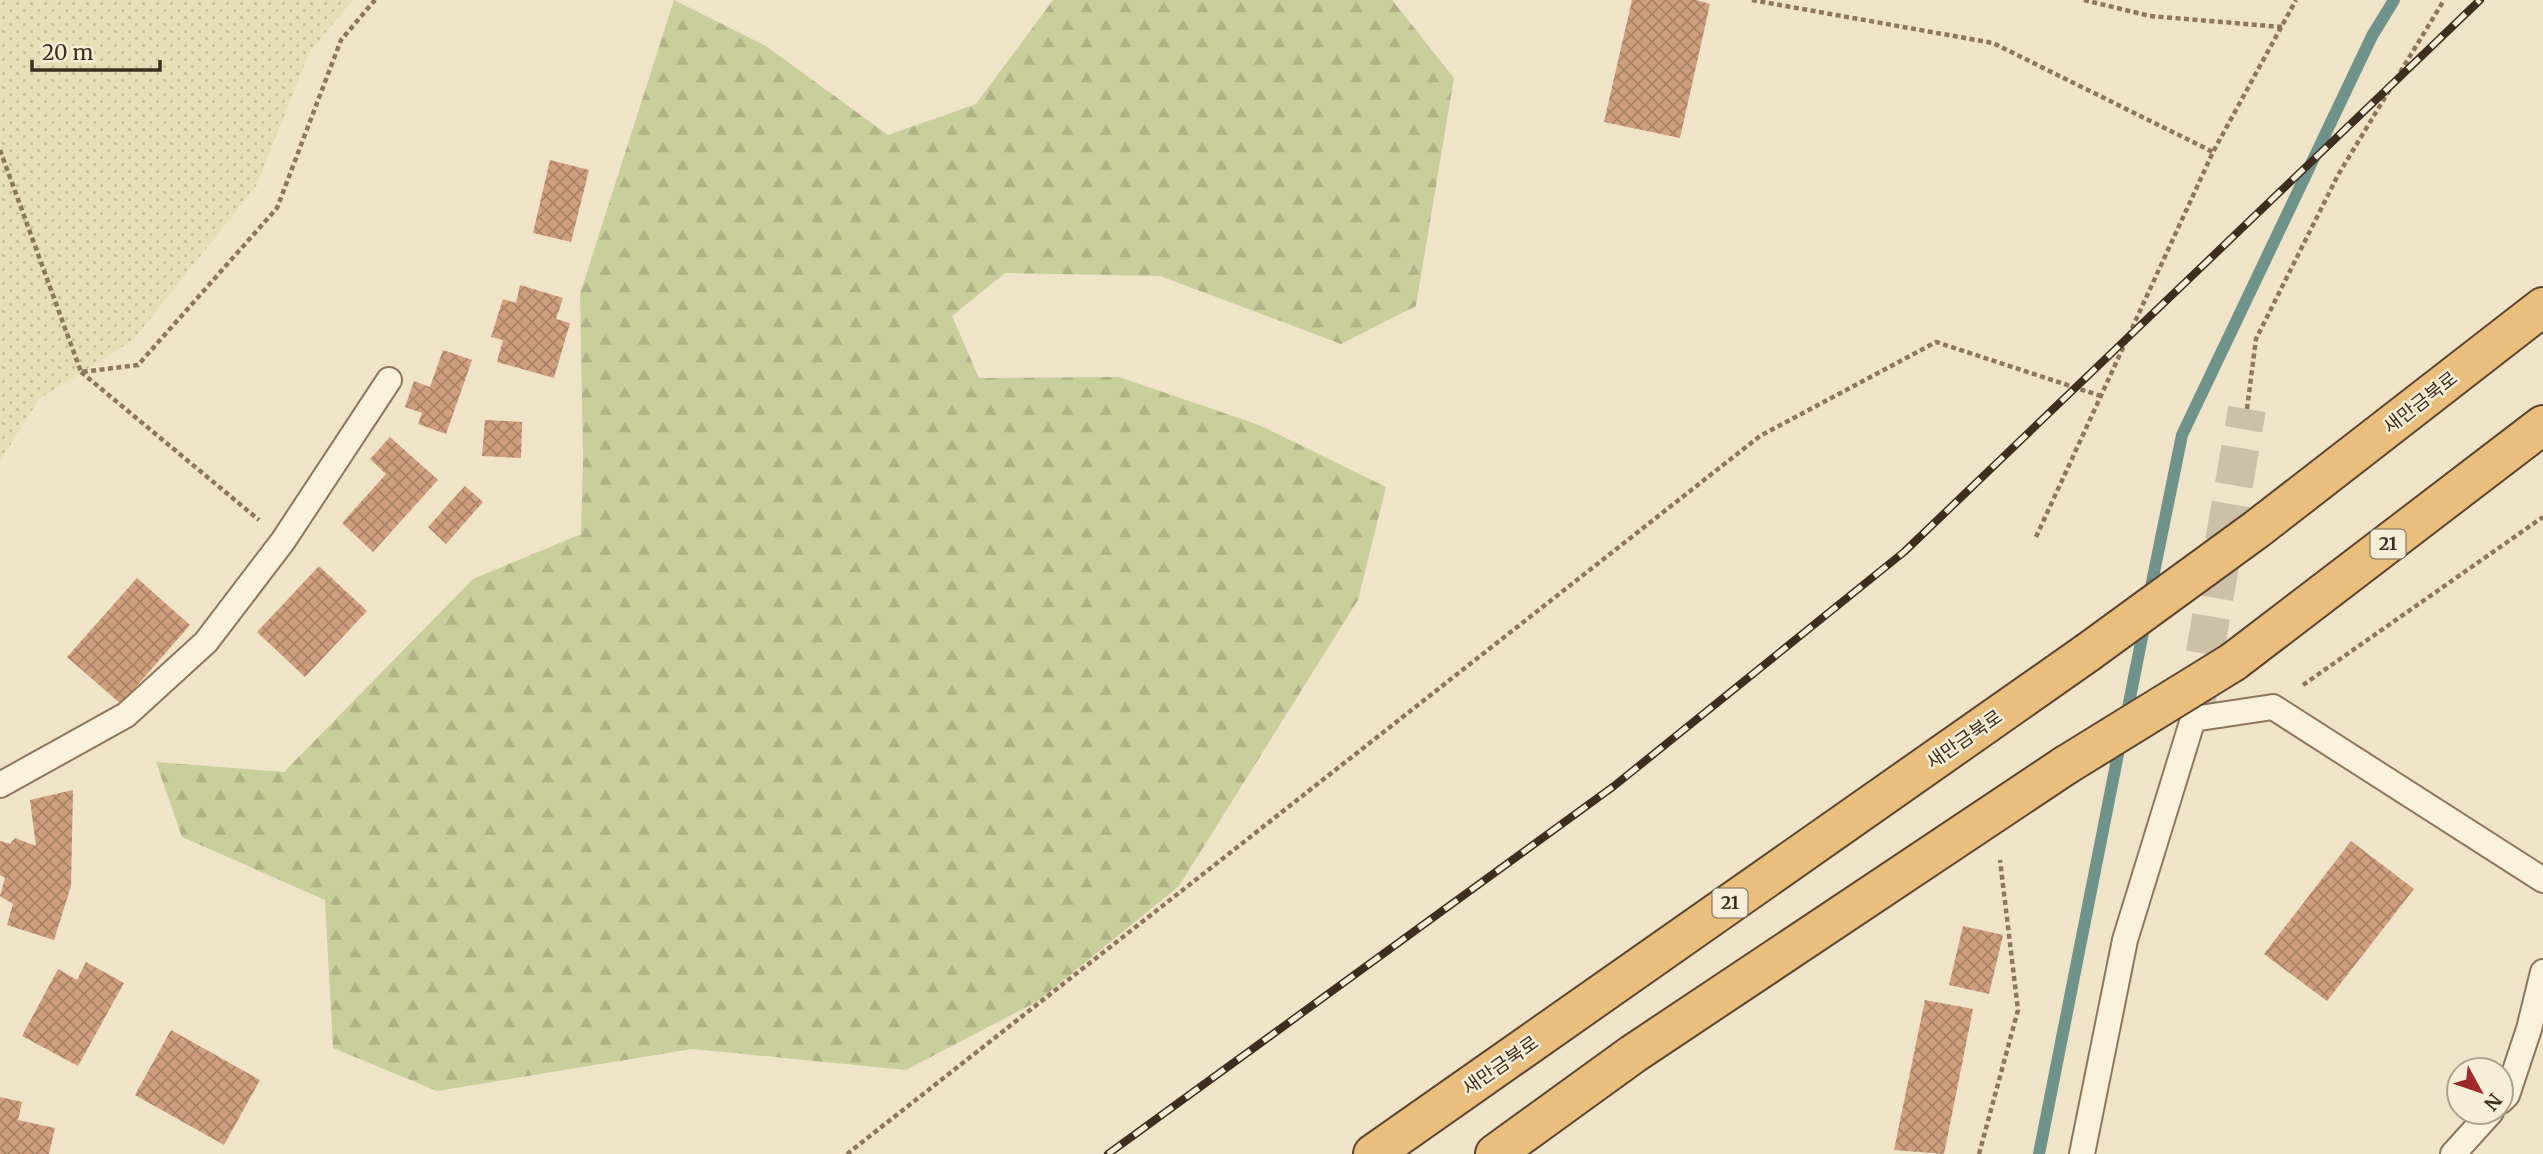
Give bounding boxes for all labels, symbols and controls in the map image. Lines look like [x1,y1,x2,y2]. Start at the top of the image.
scale bar [32,28,159,72]
text: 20 m [42,39,94,66]
street label: 새만금북로 [2378,366,2462,438]
road number: 21 [2370,530,2406,558]
street label: 새만금북로 [1921,704,2007,774]
road number: 21 [1712,888,1748,918]
street label: 새만금북로 [1457,1030,1543,1100]
north arrow [2445,1056,2515,1126]
text: N [2479,1088,2507,1115]

